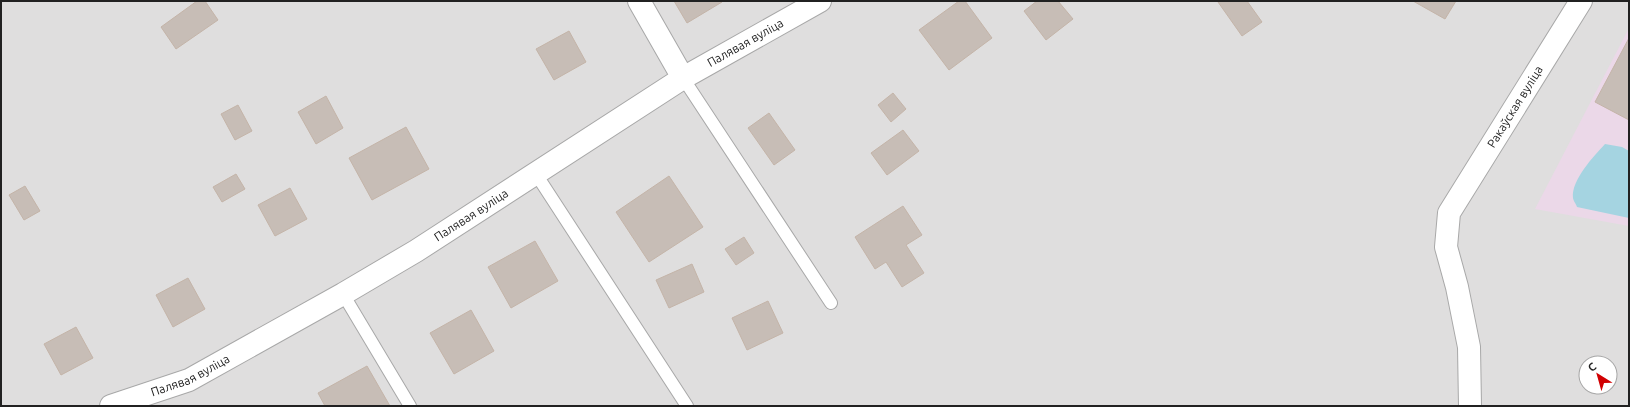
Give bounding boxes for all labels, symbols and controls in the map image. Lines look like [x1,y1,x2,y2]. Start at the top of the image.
street label: Палявая вуліца [705,16,785,69]
street label: Ракаўская вуліца [1484,63,1545,150]
street label: Палявая вуліца [432,186,510,244]
street label: Палявая вуліца [149,352,232,398]
north arrow [1578,355,1618,395]
text: С [1586,360,1598,374]

